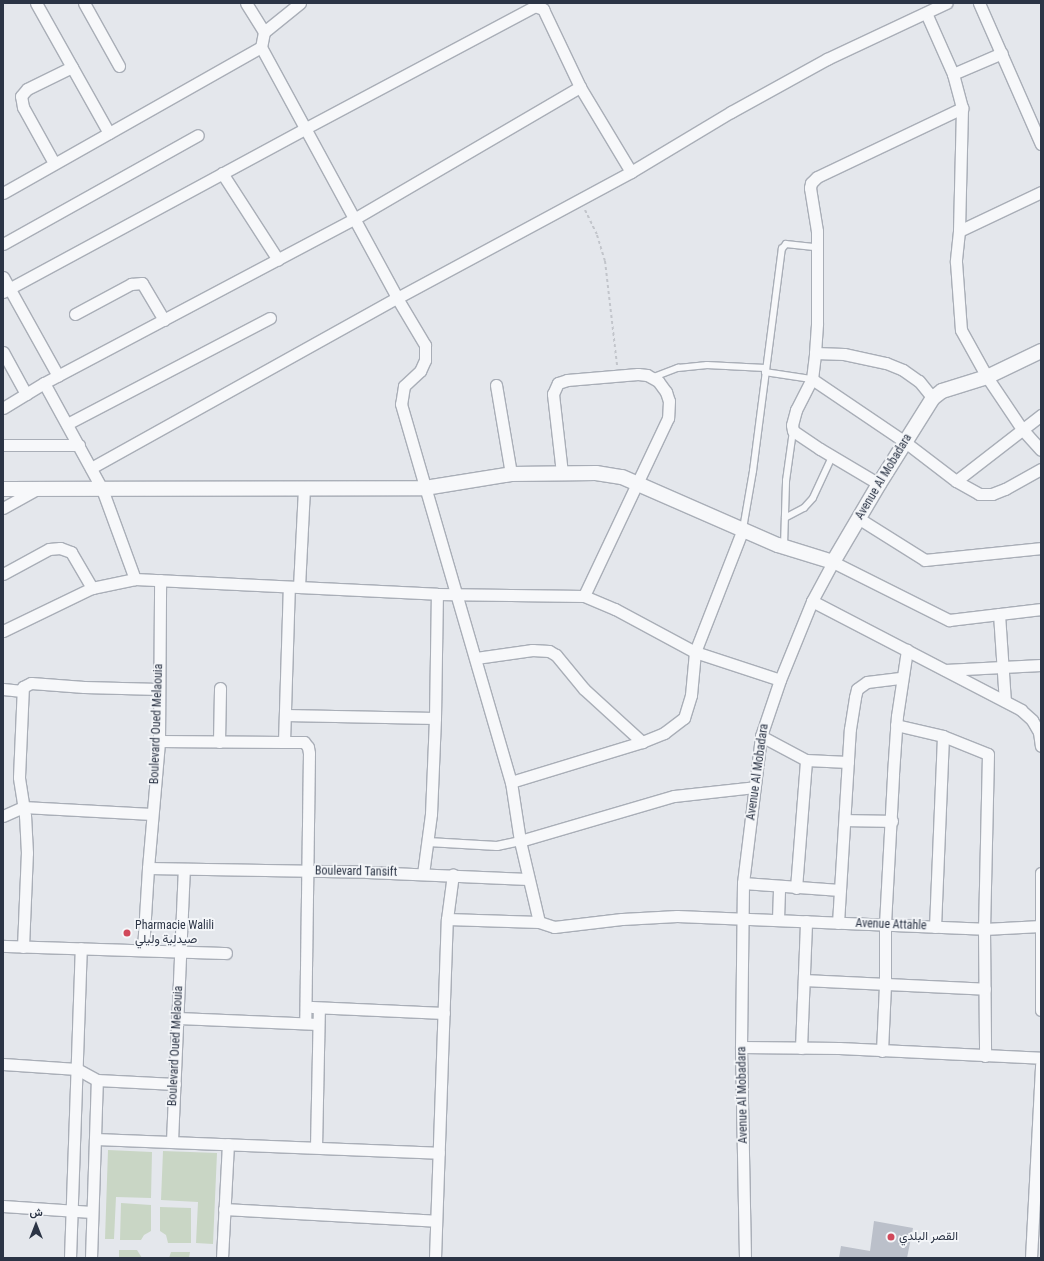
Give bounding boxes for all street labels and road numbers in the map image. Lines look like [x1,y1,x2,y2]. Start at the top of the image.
street label: Avenue Al Mobadara [853,432,915,522]
street label: Boulevard Oued Melaouia [148,663,166,785]
street label: Avenue Al Mobadara [744,723,772,821]
street label: Boulevard Tansift [315,864,397,880]
street label: Avenue Attahle [855,917,927,933]
street label: Boulevard Oued Melaouia [166,985,186,1107]
street label: Avenue Al Mobadara [735,1046,751,1144]

